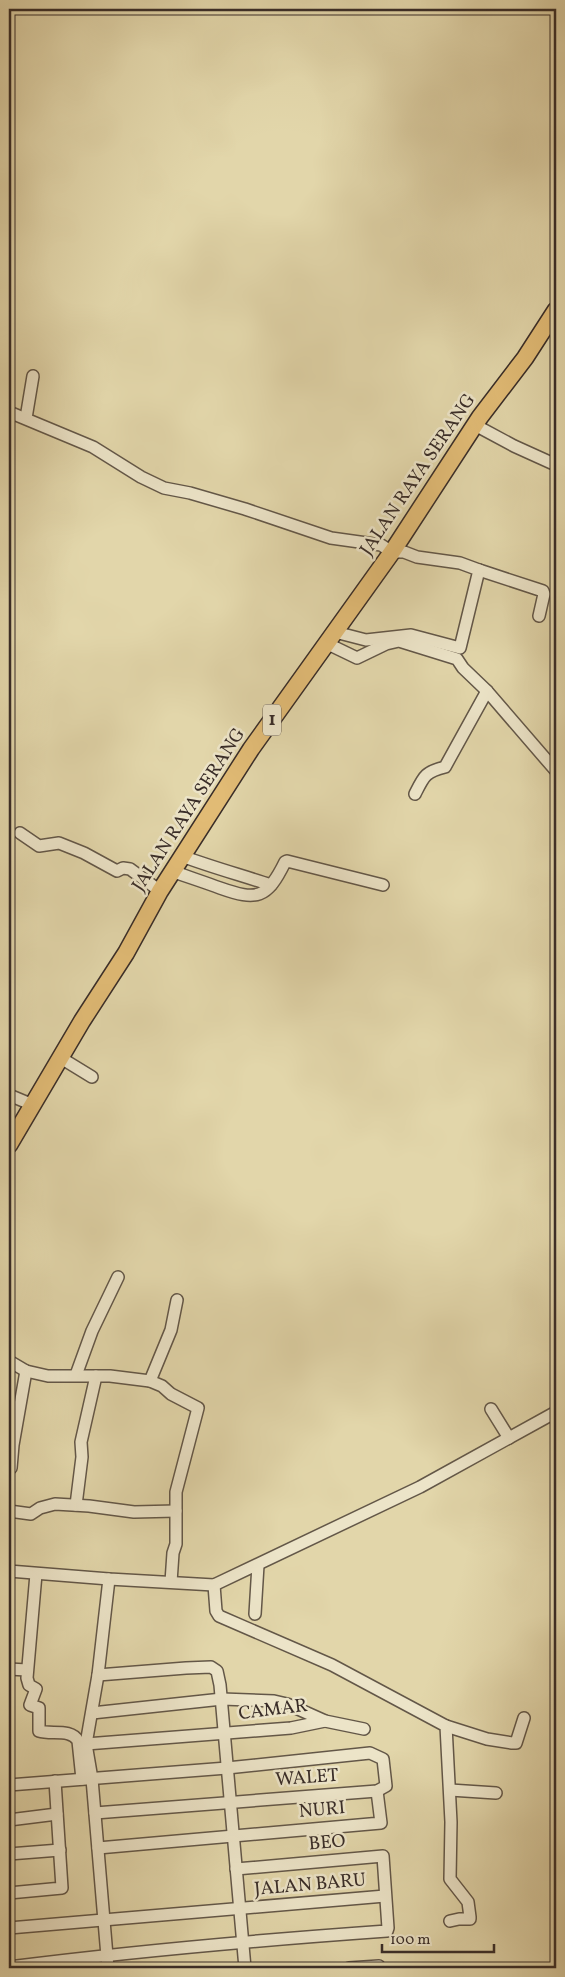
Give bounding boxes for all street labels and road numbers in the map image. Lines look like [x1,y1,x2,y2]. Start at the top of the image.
street label: JALAN RAYA SERANG [354,389,482,561]
road number: 1 [263,704,281,736]
street label: JALAN RAYA SERANG [126,723,252,897]
street label: CAMAR [237,1693,309,1727]
street label: WALET [275,1763,339,1793]
street label: NURI [298,1795,346,1825]
street label: BEO [307,1828,347,1858]
street label: JALAN BARU [253,1867,367,1903]

